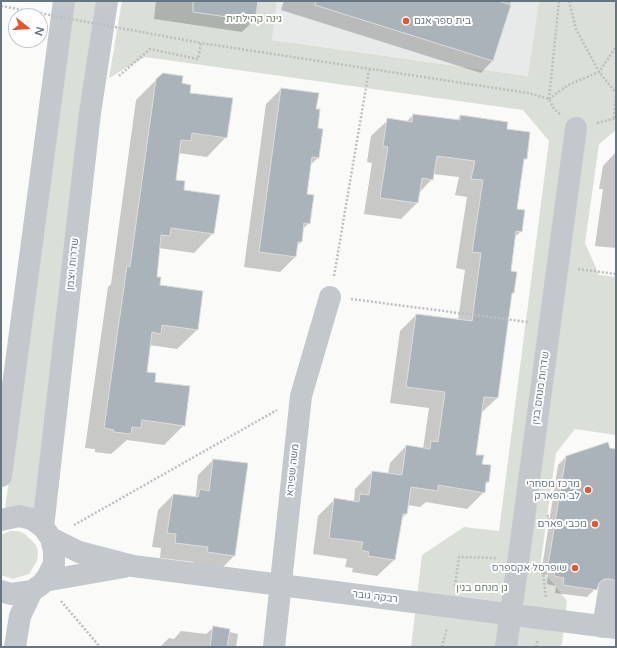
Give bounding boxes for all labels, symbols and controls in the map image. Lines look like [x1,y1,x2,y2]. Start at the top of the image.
north arrow [8,8,48,48]
park label: גינה קהילתית [226,13,282,25]
place label: בית ספר אגם [414,15,471,27]
marker: בית ספר אגם [401,16,411,26]
text: N [31,25,47,37]
street label: שדרות ויצמן [64,237,82,291]
street label: שדרות מנחם בגין [530,351,552,425]
street label: משה שפירא [284,443,302,497]
place label: מרכז מסחרי לב הפארק [526,478,580,502]
marker: מרכז מסחרי לב הפארק [583,485,593,495]
place label: מכבי פארם [537,518,587,530]
marker: מכבי פארם [590,519,600,529]
place label: שופרסל אקספרס [492,562,567,574]
marker: שופרסל אקספרס [570,563,580,573]
park label: גן מנחם בגין [456,582,508,594]
street label: רבקה גובר [351,588,399,606]

